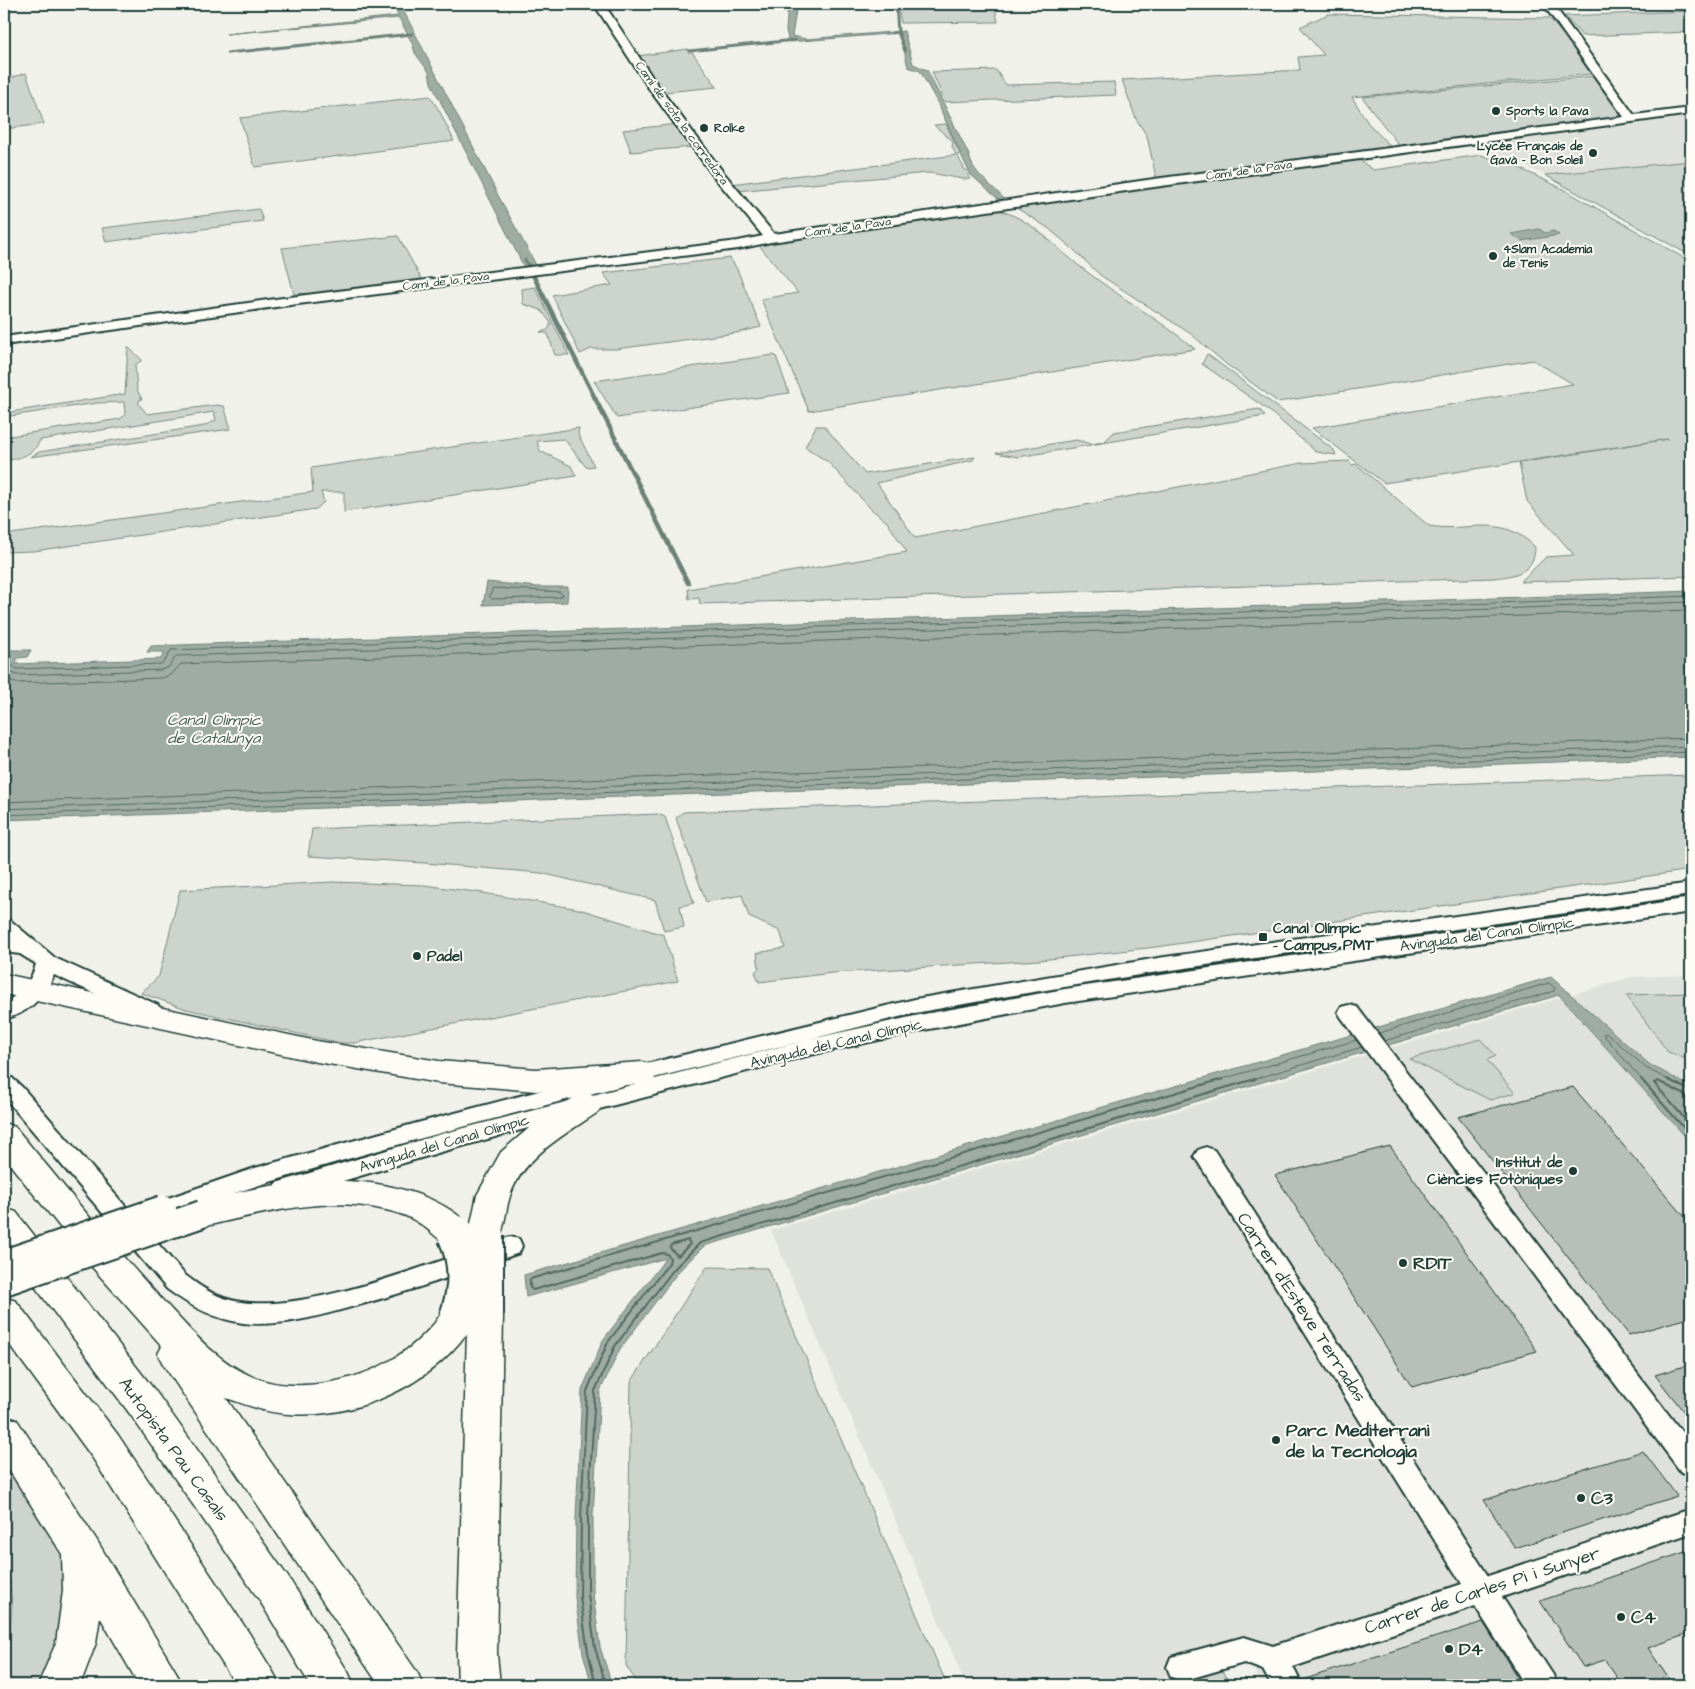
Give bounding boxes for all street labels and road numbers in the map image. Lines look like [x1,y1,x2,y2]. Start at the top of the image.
street label: Camí de sota la corredora [631,58,732,189]
street label: Camí de la Pava [1205,156,1293,185]
street label: Camí de la Pava [804,213,892,242]
street label: Camí de la Pava [402,268,490,295]
street label: Avinguda del Canal Olímpic [1398,912,1576,958]
street label: Avinguda del Canal Olímpic [748,1013,925,1075]
street label: Avinguda del Canal Olímpic [357,1109,532,1179]
street label: Carrer d'Esteve Terradas [1231,1208,1372,1407]
street label: Autopista Pau Casals [113,1372,234,1526]
street label: Carrer de Carles Pi i Sunyer [1361,1541,1603,1641]

